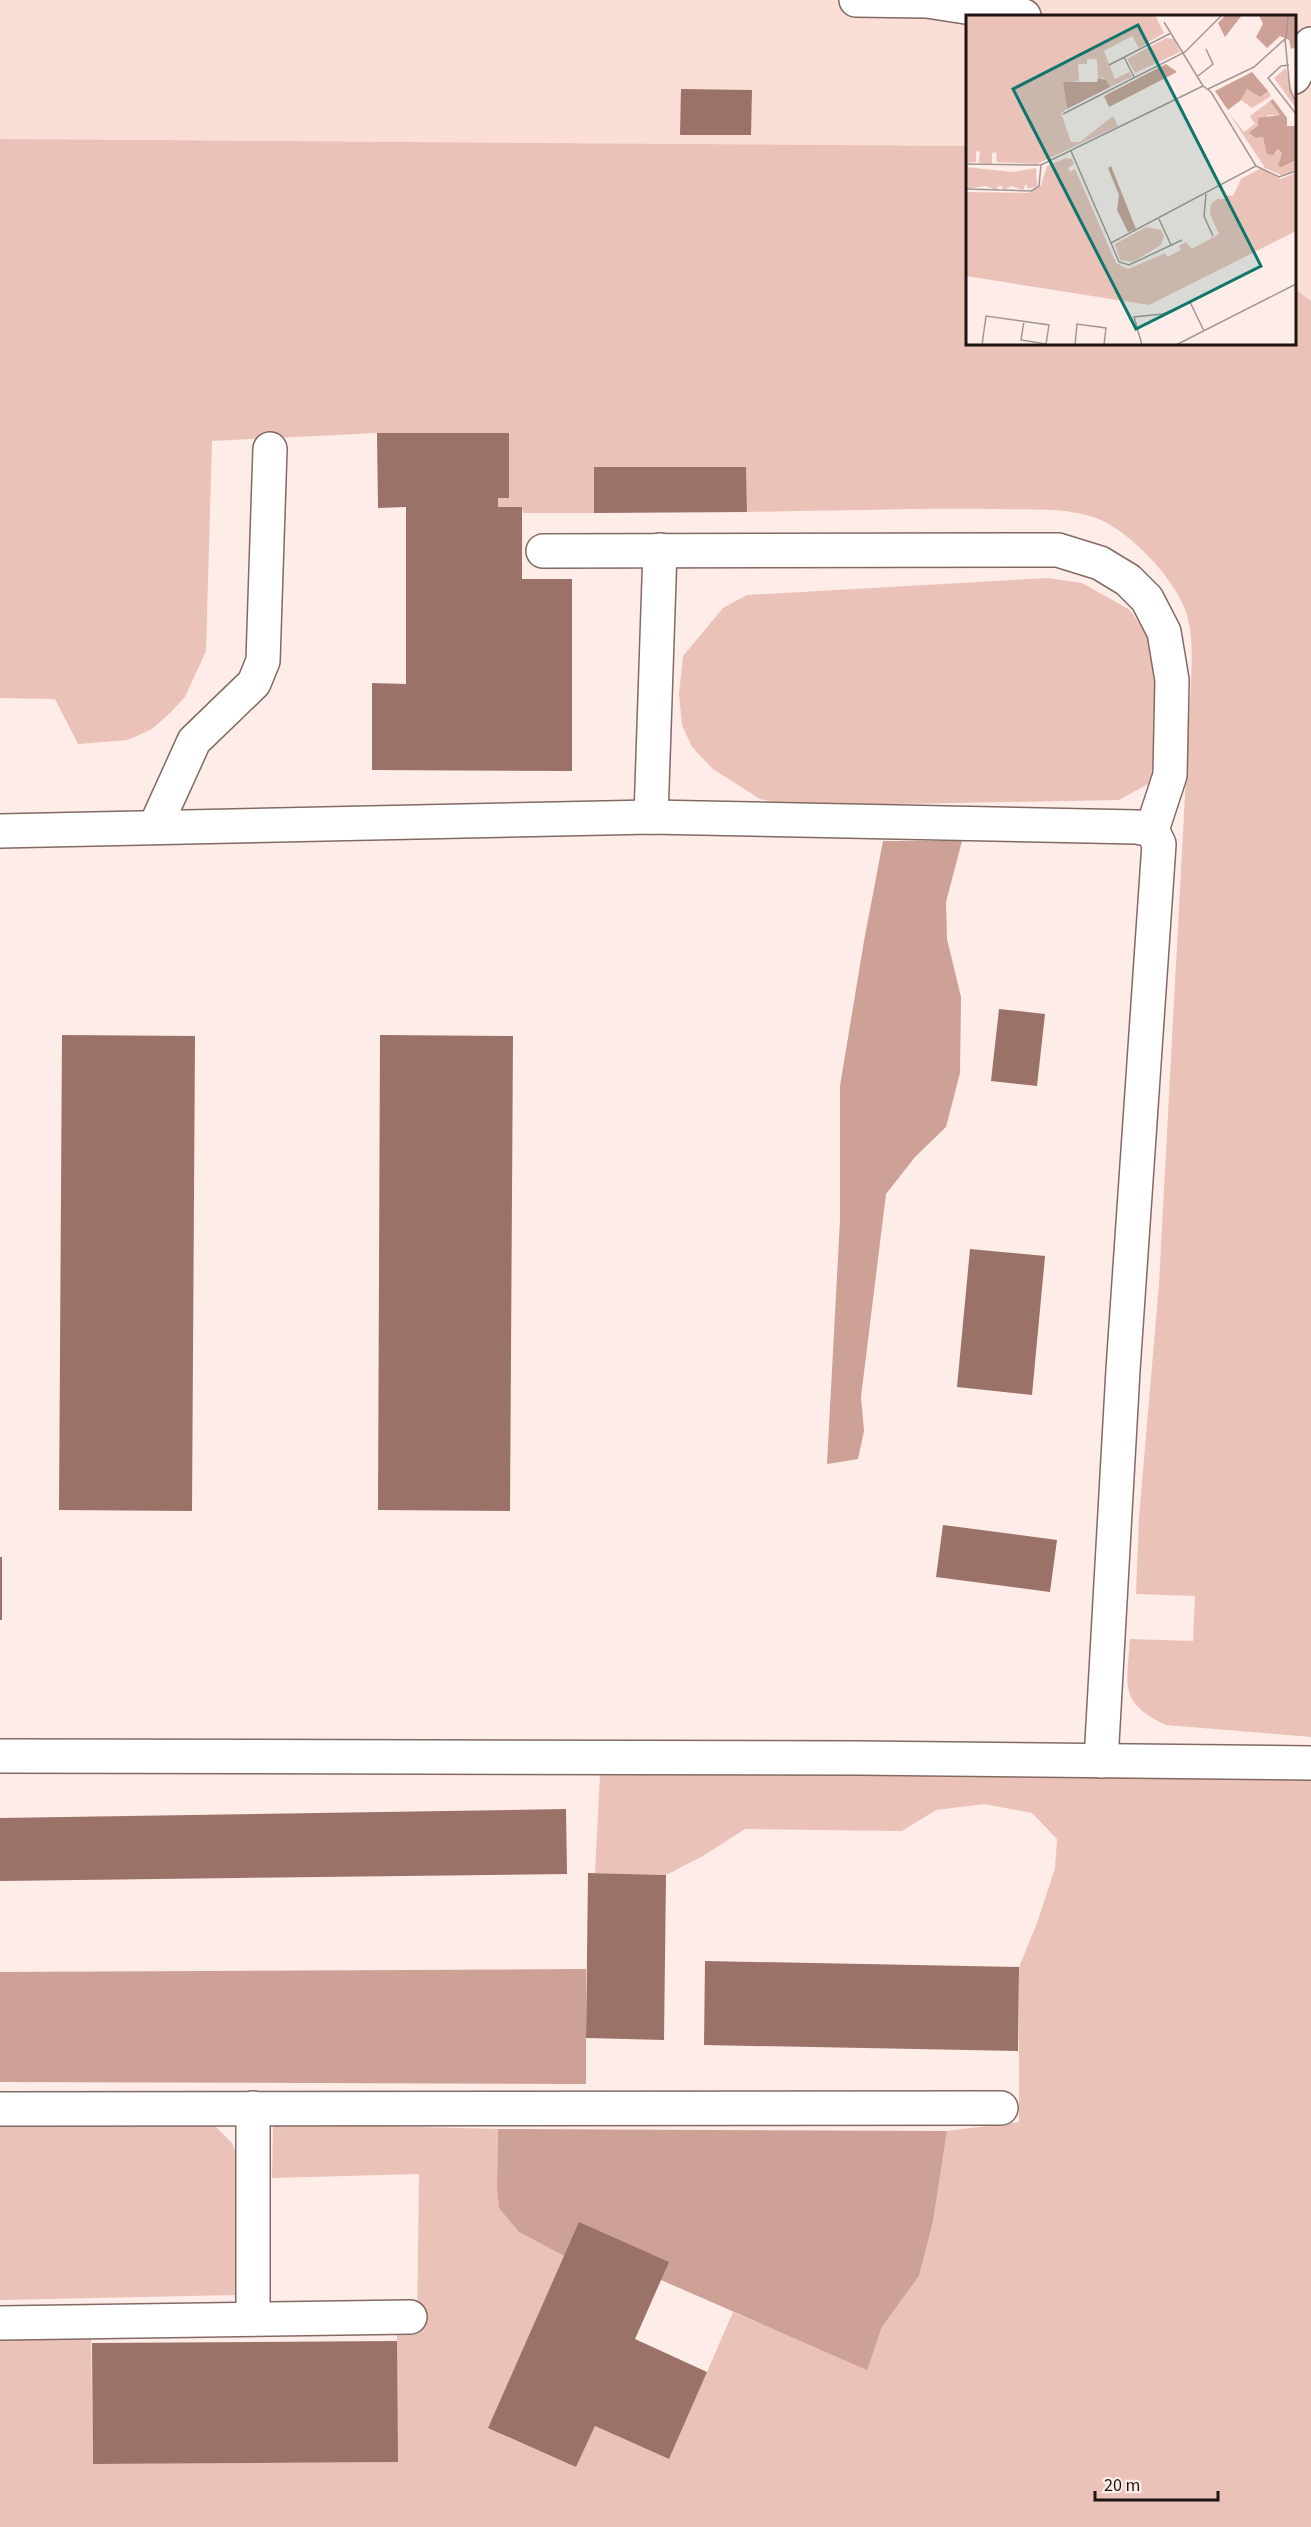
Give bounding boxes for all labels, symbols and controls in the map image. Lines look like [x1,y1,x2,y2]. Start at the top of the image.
inset map [966,15,1296,345]
scale bar [1095,2464,1218,2502]
text: 20 m [1104,2473,1140,2498]

